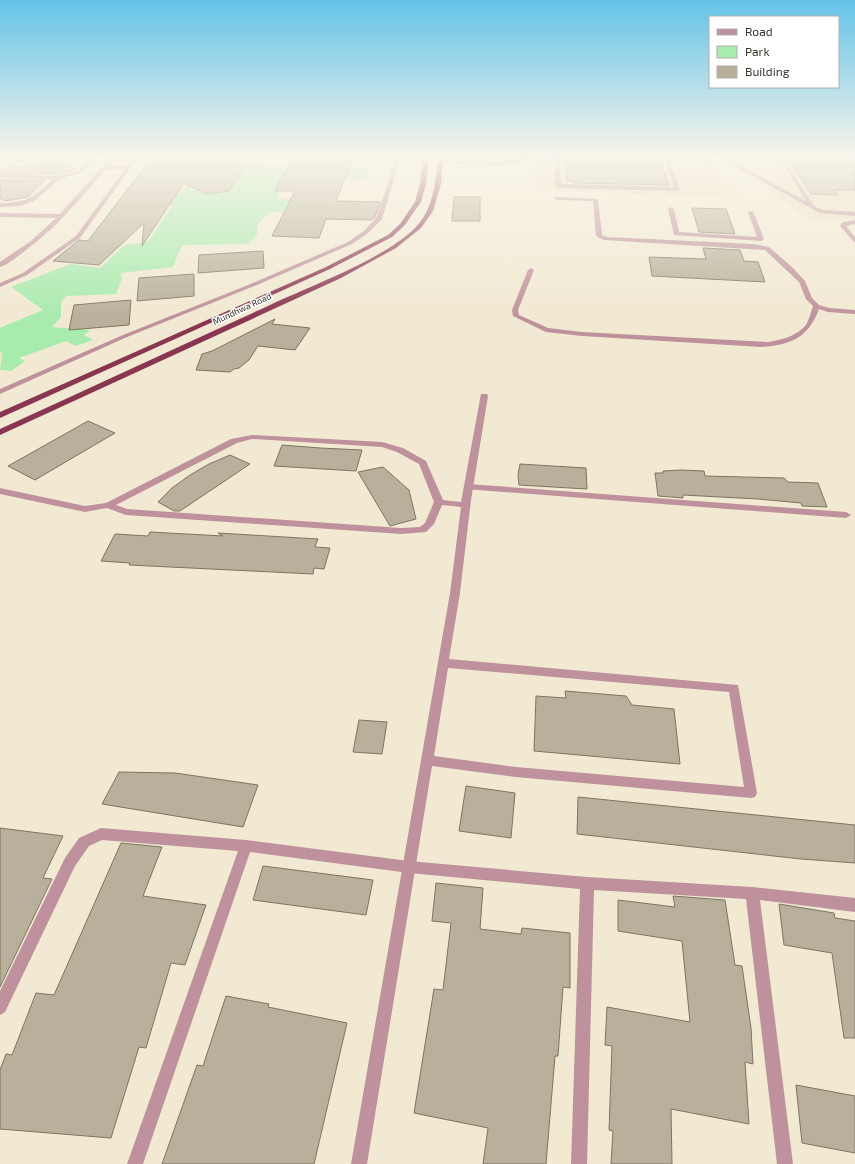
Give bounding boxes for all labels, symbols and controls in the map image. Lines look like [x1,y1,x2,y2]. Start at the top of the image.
legend [709,16,839,88]
text: Road [745,24,773,38]
text: Park [745,44,770,58]
text: Building [745,64,790,78]
street label: Mundhwa Road [211,290,273,327]

